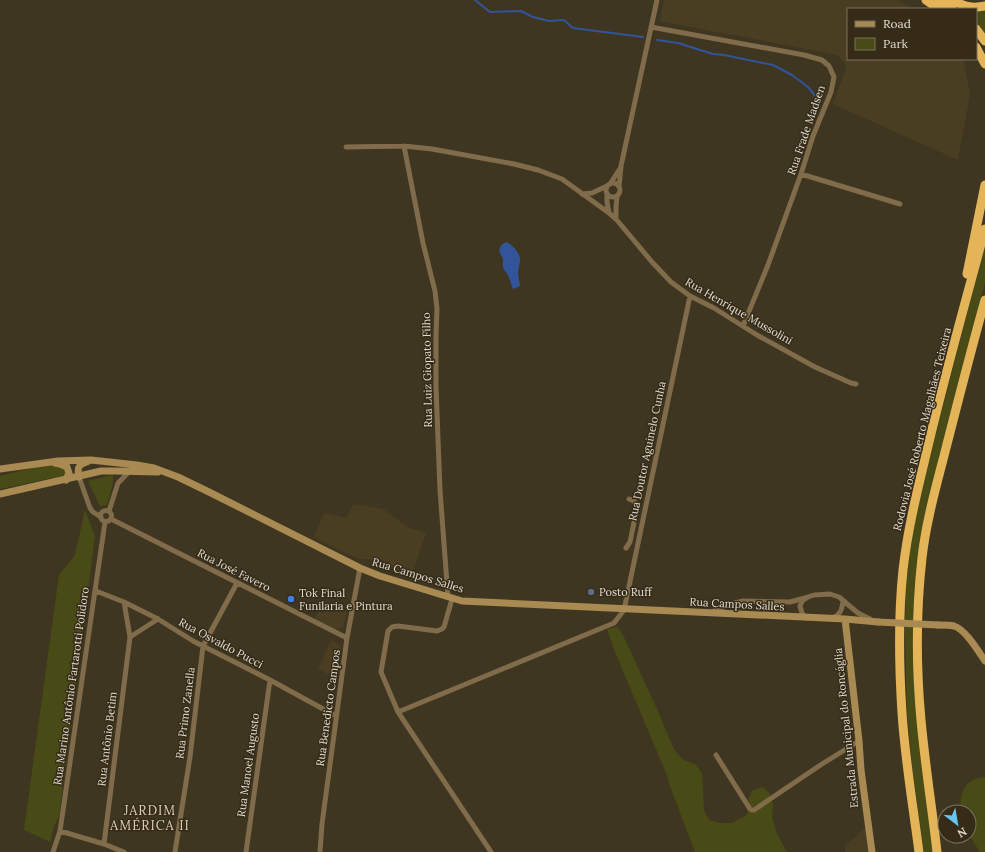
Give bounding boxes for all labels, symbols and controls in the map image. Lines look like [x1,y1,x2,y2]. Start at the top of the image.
legend [847,8,977,60]
text: Road [883,16,911,31]
text: Park [883,36,909,51]
street label: Rua Frade Madsen [784,83,828,177]
street label: Rua Henrique Mussolini [683,274,795,348]
street label: Rua Luiz Giopato Filho [419,312,435,428]
street label: Rodovia José Roberto Magalhães Teixeira [890,325,954,532]
street label: Rua Doutor Aguinelo Cunha [625,380,669,522]
street label: Rua José Favero [195,546,273,594]
street label: Rua Campos Salles [370,554,466,596]
place label: Posto Ruff [599,585,653,599]
street label: Rua Marino Antônio Fartarotti Polidoro [50,586,92,786]
place label: Tok Final Funilaria e Pintura [299,586,393,613]
marker: Posto Ruff [586,587,596,597]
marker: Tok Final Funilaria e Pintura [286,594,296,604]
street label: Rua Campos Salles [689,595,785,613]
street label: Rua Osvaldo Pucci [176,615,266,671]
street label: Estrada Municipal do Roncáglia [831,647,861,809]
street label: Rua Benedicto Campos [313,649,343,767]
street label: Rua Primo Zanella [172,666,198,760]
street label: Rua Antônio Betim [94,691,120,787]
street label: Rua Manoel Augusto [234,712,262,818]
district label: JARDIM AMÉRICA II [109,802,190,834]
north arrow [937,804,977,844]
text: N [954,824,969,841]

